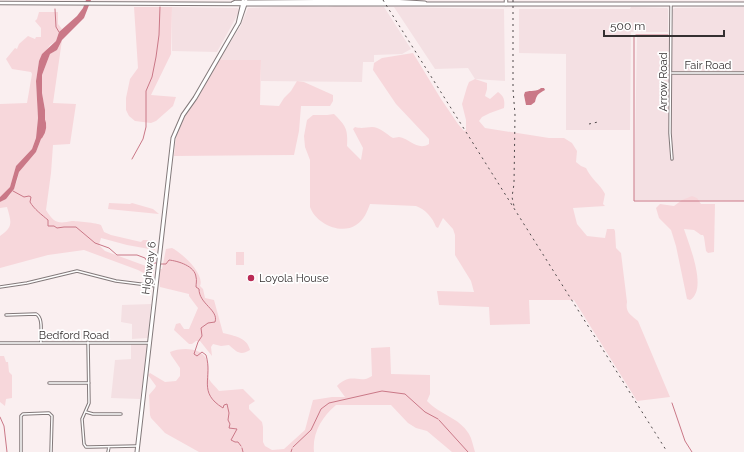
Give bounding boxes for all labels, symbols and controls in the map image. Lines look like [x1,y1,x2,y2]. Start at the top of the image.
scale bar [604,12,724,38]
text: 500 m [610,19,645,33]
street label: Arrow Road [657,52,670,112]
street label: Fair Road [685,59,732,72]
street label: Highway 6 [139,240,159,295]
place label: Loyola House [259,272,329,285]
marker: Loyola House [246,273,256,283]
street label: Bedford Road [39,329,109,342]

